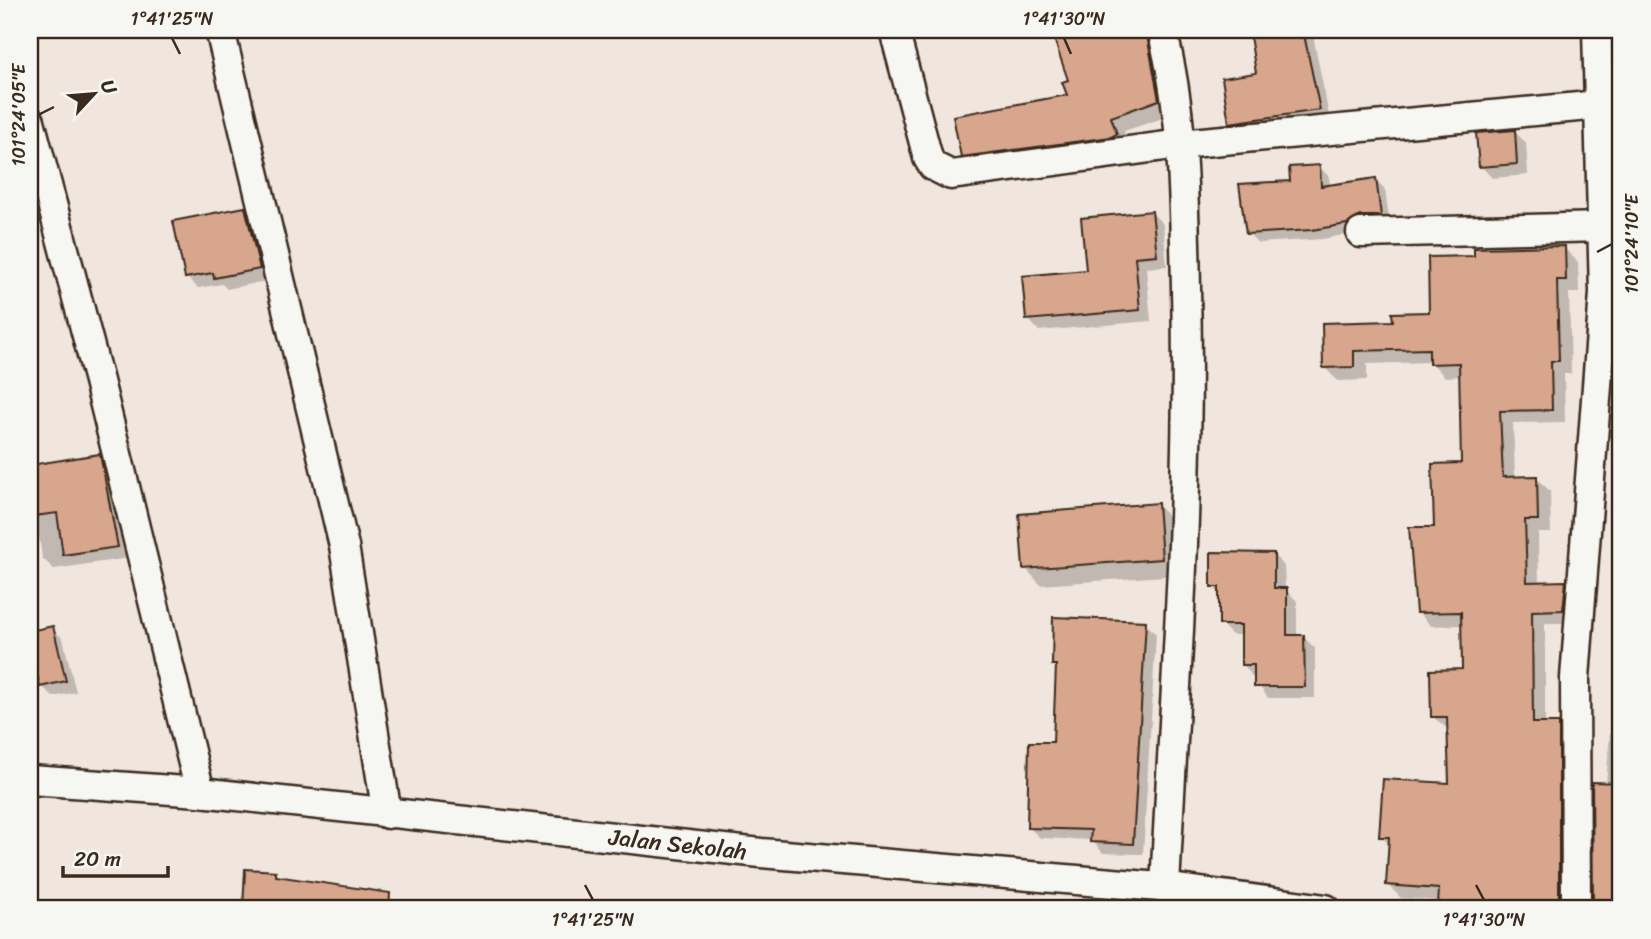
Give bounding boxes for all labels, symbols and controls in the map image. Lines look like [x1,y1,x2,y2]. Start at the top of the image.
text: 1°41'25"N [131,3,214,35]
text: 1°41'30"N [1023,3,1106,35]
north arrow [60,60,130,130]
text: 101°24'05"E [3,63,35,166]
text: U [91,74,127,101]
text: 101°24'10"E [1616,193,1648,294]
street label: Jalan Sekolah [606,816,749,872]
scale bar [63,834,168,878]
text: 20 m [74,840,121,878]
text: 1°41'25"N [552,904,635,936]
text: 1°41'30"N [1443,904,1526,936]

